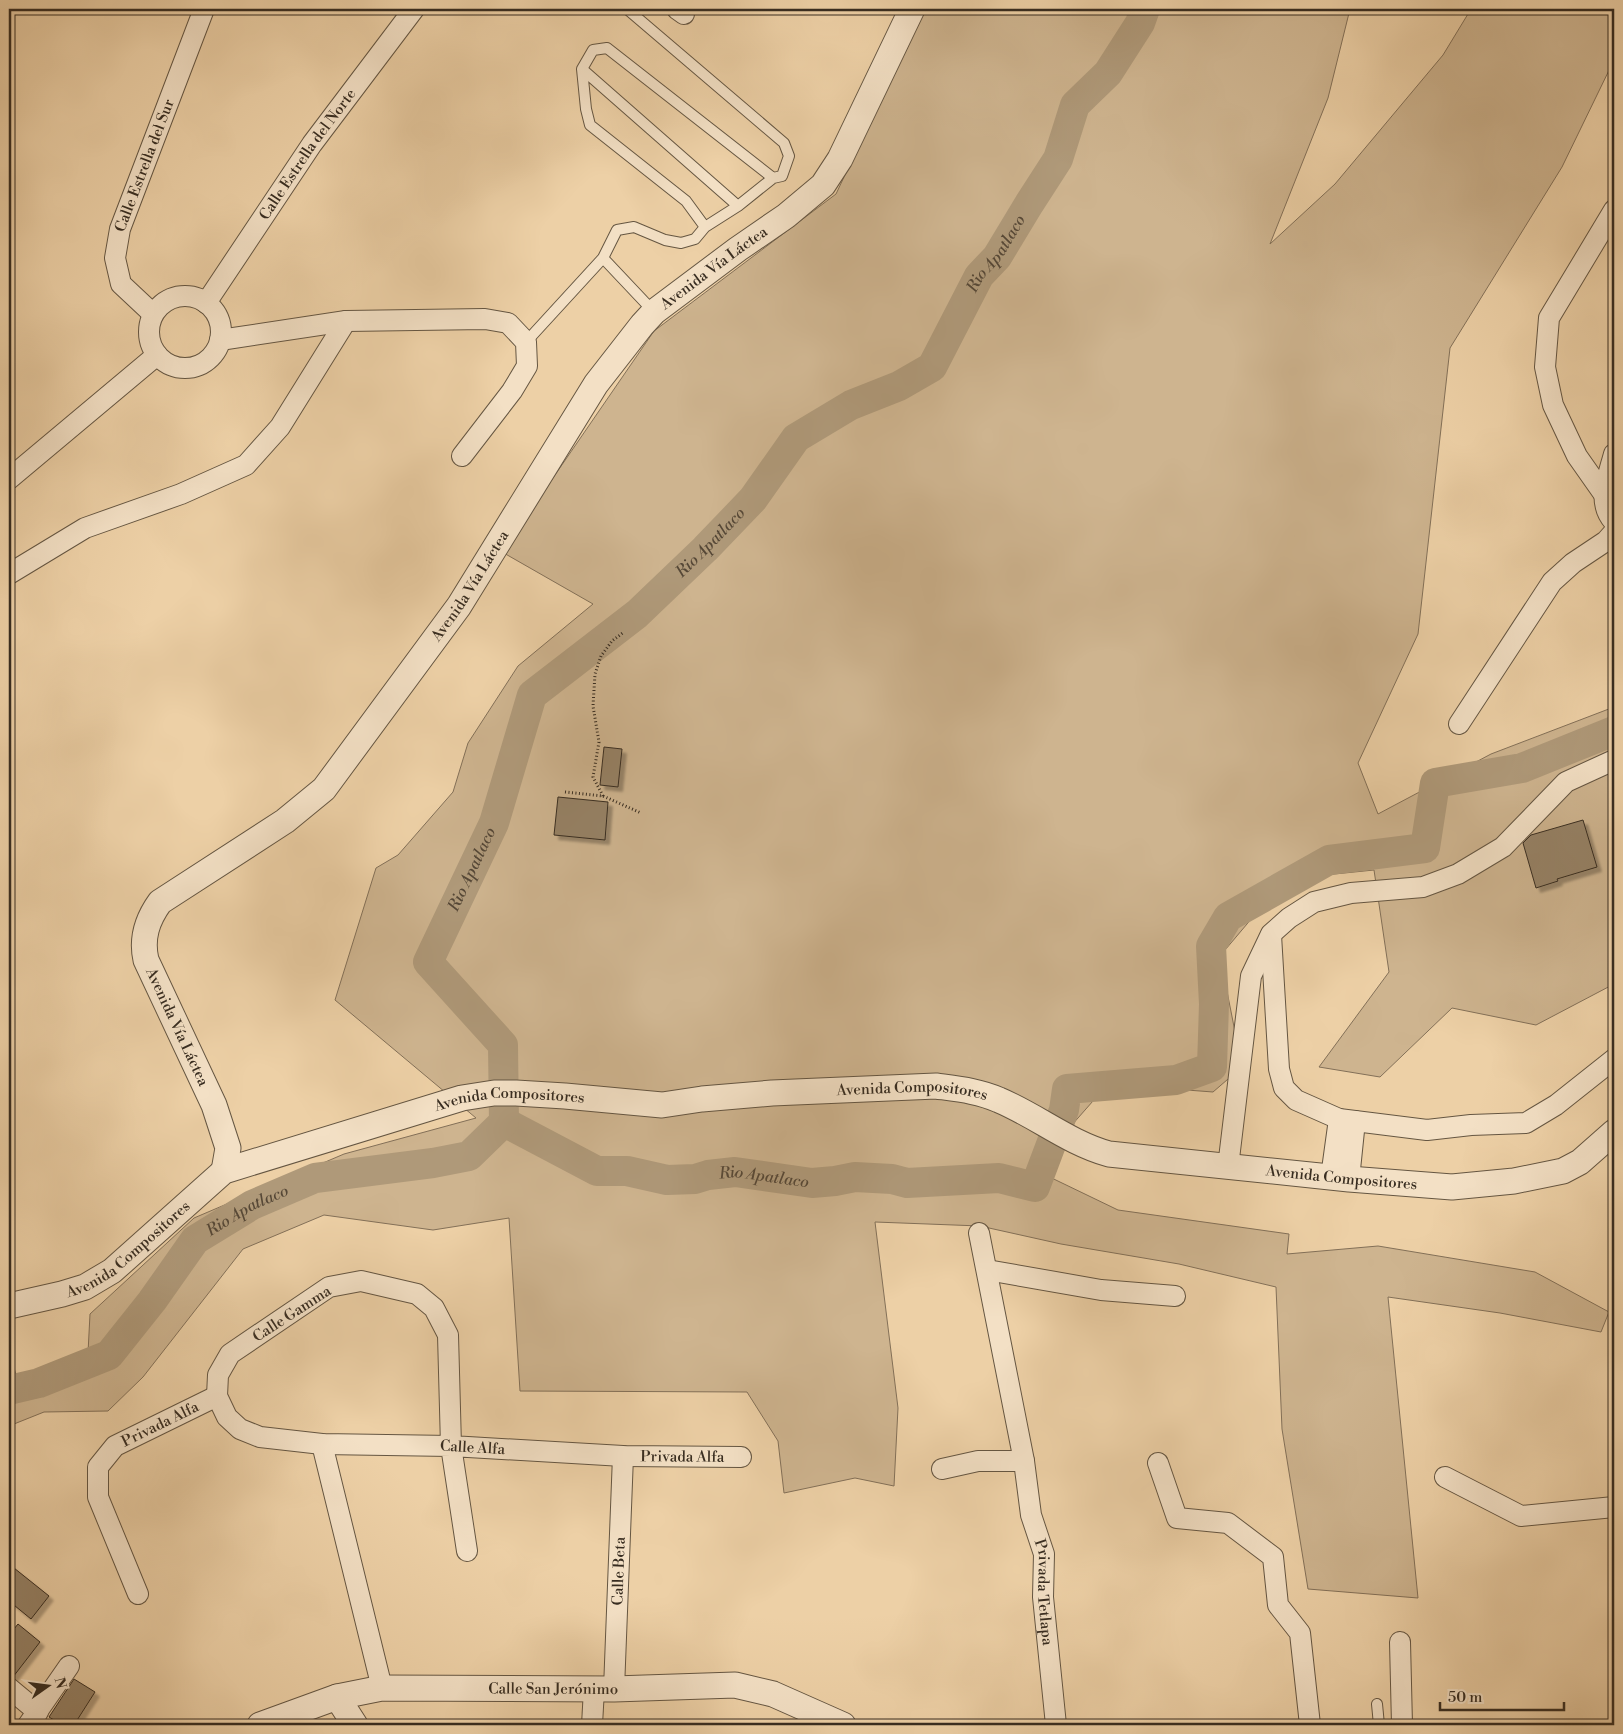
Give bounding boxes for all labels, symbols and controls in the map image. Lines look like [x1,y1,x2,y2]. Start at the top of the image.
street label: Calle Estrella del Norte [255,85,360,223]
street label: Calle Estrella del Sur [110,96,178,235]
water label: Rio Apatlaco [962,211,1030,297]
street label: Avenida Vía Láctea [656,222,771,314]
water label: Rio Apatlaco [671,503,749,582]
street label: Avenida Vía Láctea [426,527,513,646]
water label: Rio Apatlaco [443,824,500,916]
street label: Avenida Vía Láctea [141,964,213,1090]
street label: Avenida Compositores [835,1076,990,1105]
street label: Avenida Compositores [431,1084,585,1116]
street label: Avenida Compositores [1264,1161,1418,1194]
water label: Rio Apatlaco [717,1162,810,1192]
water label: Rio Apatlaco [202,1181,291,1241]
street label: Avenida Compositores [63,1197,194,1302]
street label: Calle Gamma [249,1281,335,1346]
street label: Privada Alfa [118,1397,202,1451]
street label: Calle Alfa [440,1436,506,1459]
street label: Privada Alfa [640,1447,725,1466]
street label: Calle Beta [608,1536,629,1606]
street label: Privada Tetlapa [1030,1536,1057,1647]
north arrow [22,1662,72,1712]
text: N [50,1676,70,1691]
street label: Calle San Jerónimo [488,1679,618,1699]
scale bar [1440,1679,1564,1711]
text: 50 m [1448,1688,1482,1707]

